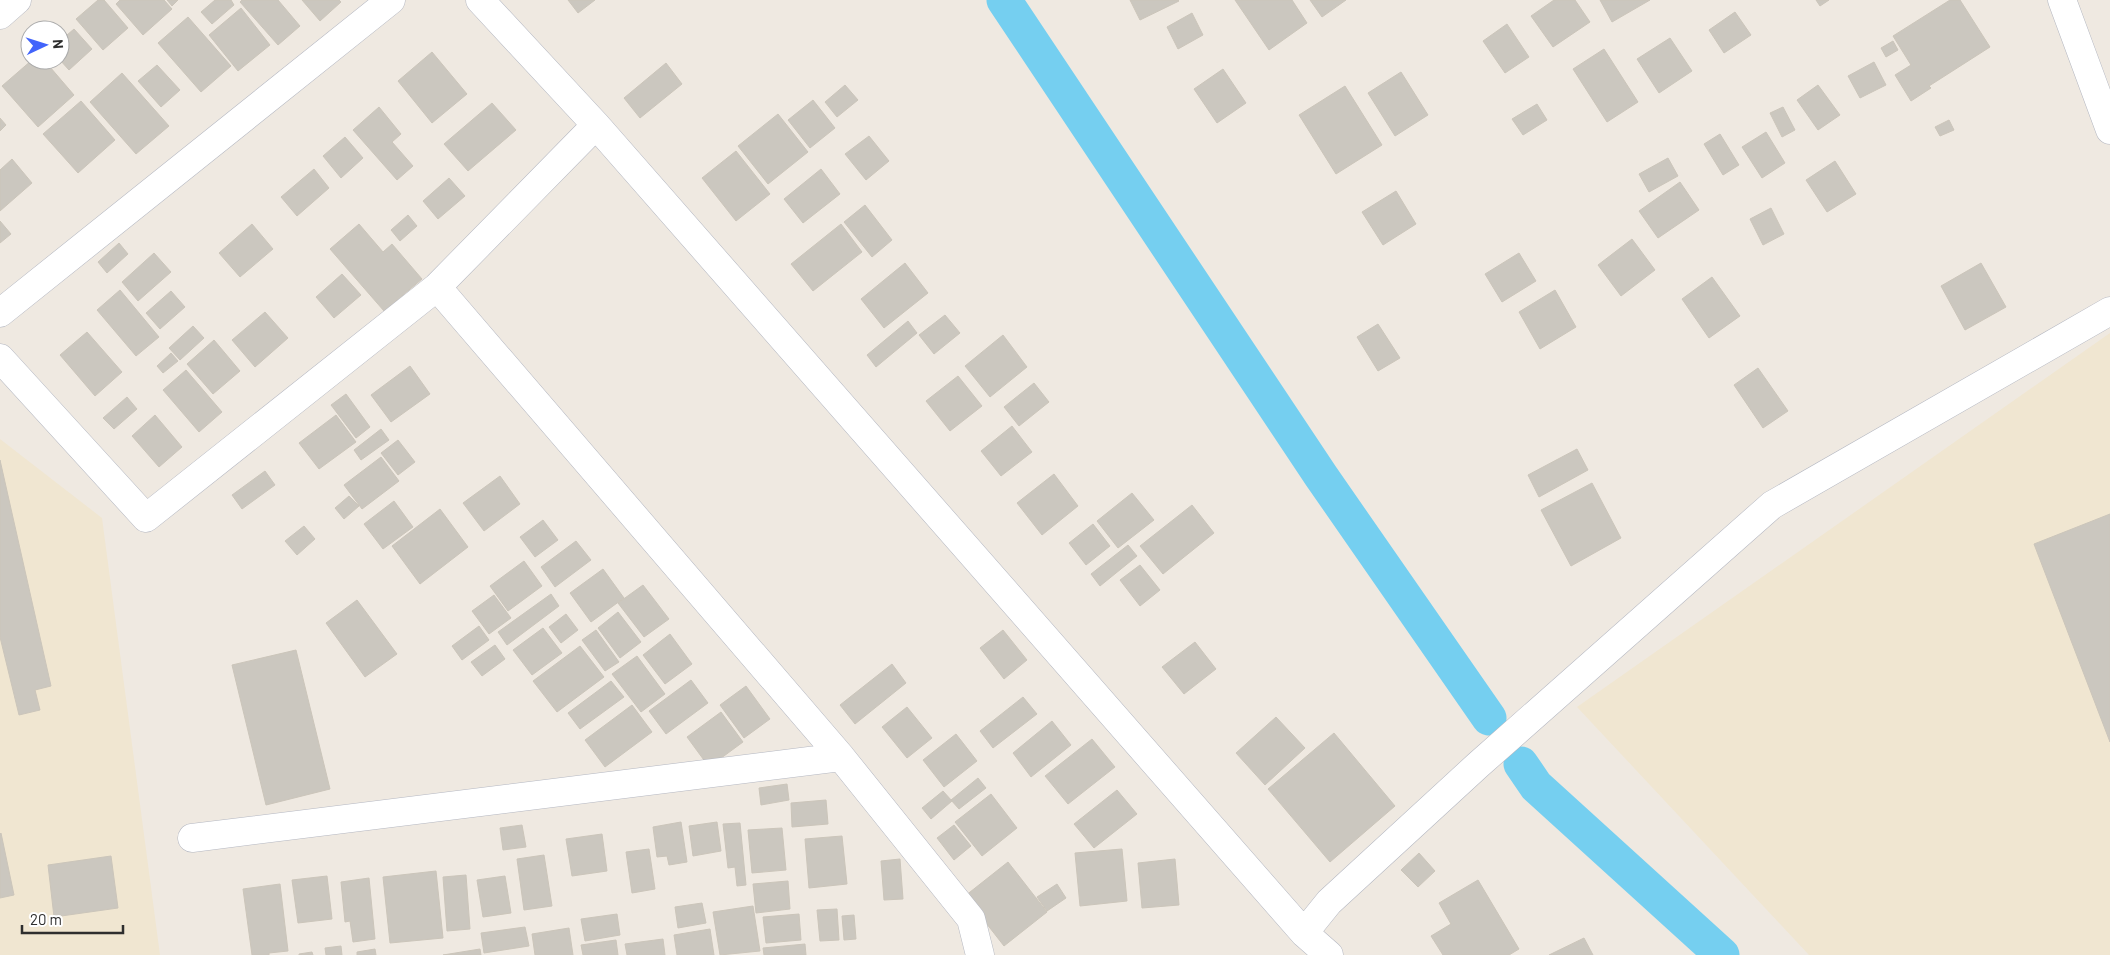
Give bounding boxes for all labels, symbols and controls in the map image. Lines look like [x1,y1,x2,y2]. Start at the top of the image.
north arrow [20,20,70,70]
text: N [50,39,67,49]
scale bar [22,902,124,934]
text: 20 m [30,910,62,928]

